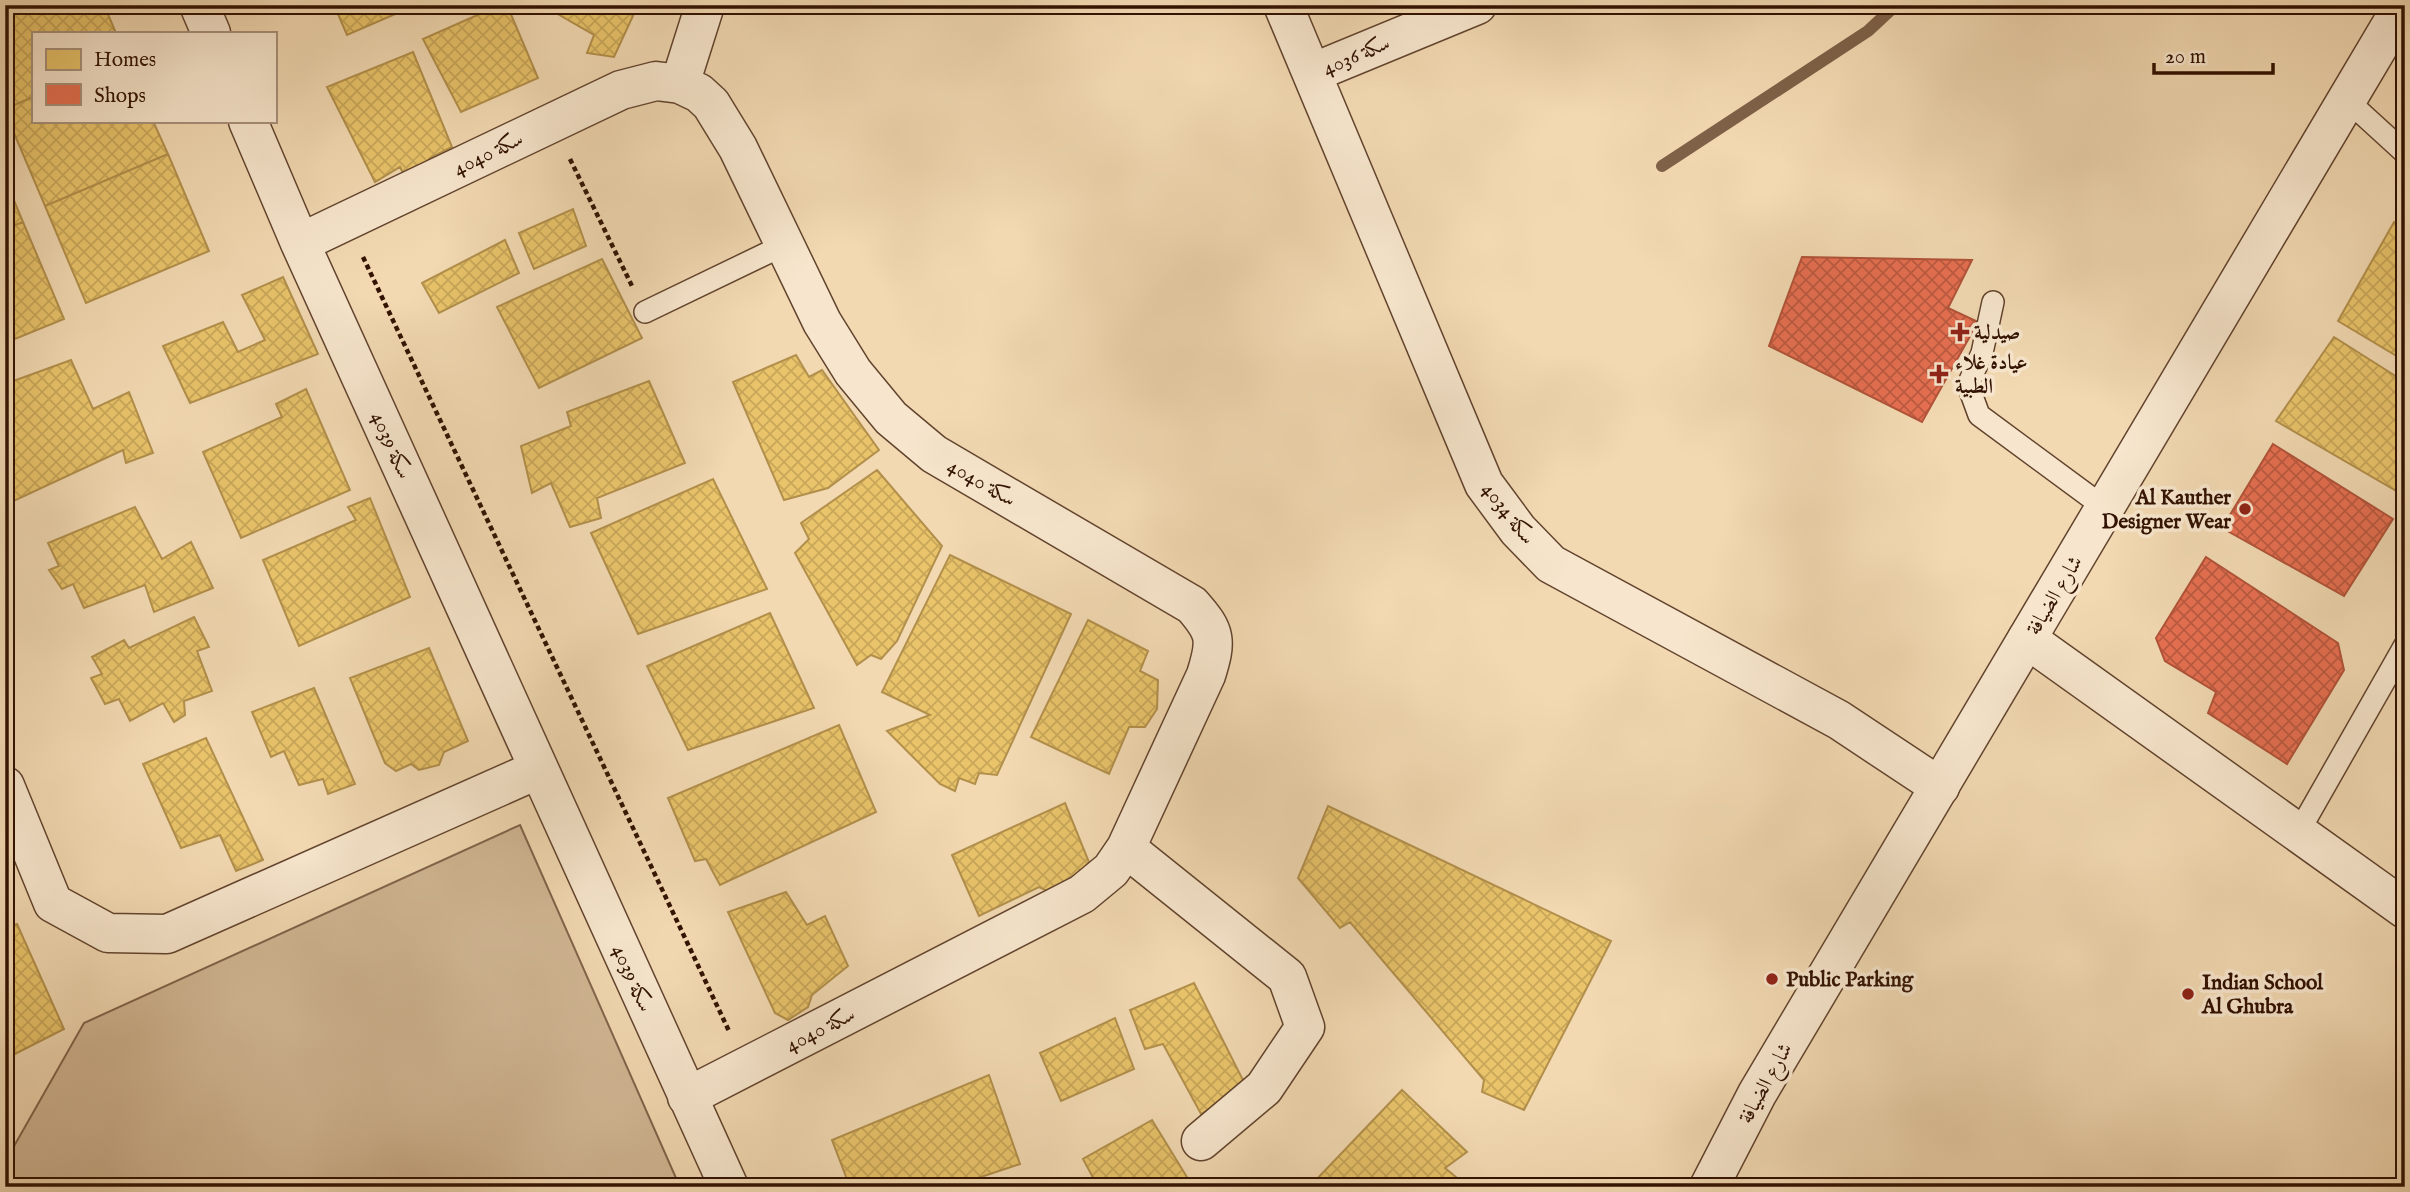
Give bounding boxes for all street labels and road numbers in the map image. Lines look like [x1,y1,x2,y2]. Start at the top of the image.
street label: سكة 4036 [1319,30,1394,83]
street label: سكة 4040 [449,126,528,183]
street label: سكة 4039 [364,408,417,483]
street label: سكة 4040 [942,453,1020,514]
street label: سكة 4034 [1475,477,1541,551]
street label: شارع الضيافة [2021,551,2092,642]
street label: سكة 4039 [605,941,658,1016]
street label: سكة 4040 [781,1001,860,1059]
street label: شارع الضيافة [1733,1038,1802,1130]

